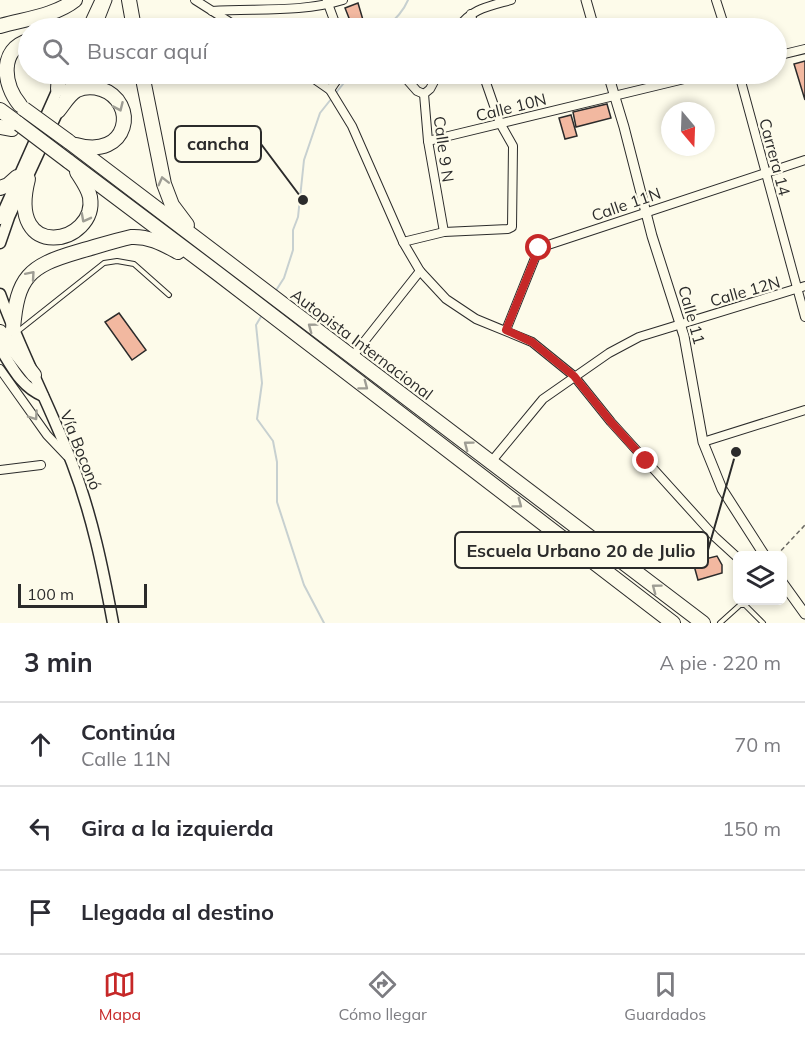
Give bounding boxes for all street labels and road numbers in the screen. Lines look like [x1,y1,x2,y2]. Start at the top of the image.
street label: Calle 10N [474,89,548,125]
street label: Calle 9 N [429,115,459,183]
street label: Carrera 14 [755,116,795,198]
street label: Calle 11N [589,183,663,225]
street label: Calle 12N [708,271,782,311]
street label: Calle 11 [674,283,710,347]
street label: Autopista Internacional [287,284,437,404]
street label: Vía Boconó [56,407,106,493]

